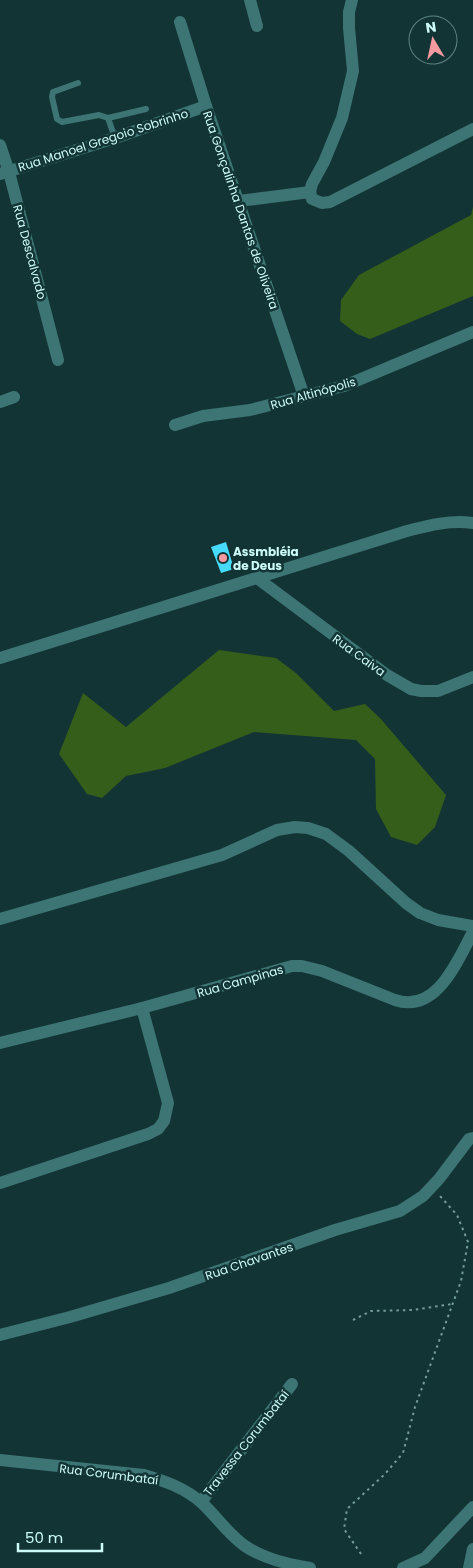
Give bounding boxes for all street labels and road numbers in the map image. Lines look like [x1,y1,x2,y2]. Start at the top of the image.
street label: Rua Manoel Gregoio Sobrinho [16,104,191,176]
street label: Rua Gonçalinha Dantas de Oliveira [199,108,283,312]
street label: Rua Descalvado [9,203,51,302]
street label: Rua Altinópolis [268,373,358,413]
street label: Rua Caiva [329,630,389,680]
street label: Rua Campinas [195,961,285,1001]
street label: Rua Chavantes [203,1238,295,1284]
street label: Travessa Corumbataí [199,1386,293,1500]
street label: Rua Corumbataí [59,1460,159,1488]

